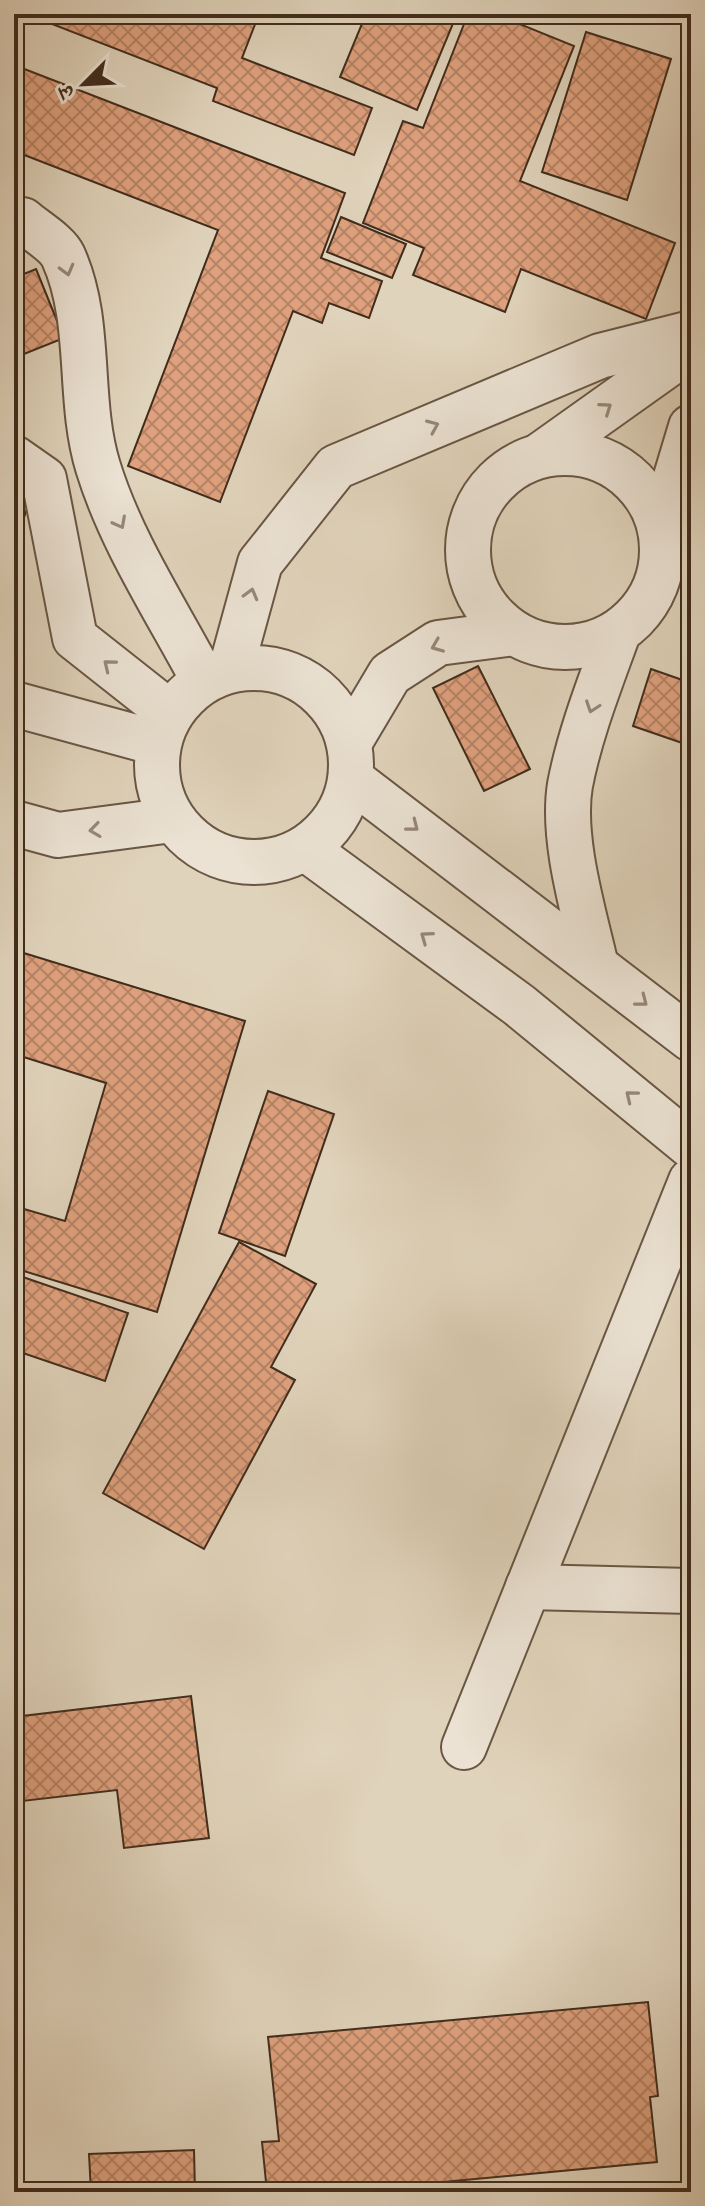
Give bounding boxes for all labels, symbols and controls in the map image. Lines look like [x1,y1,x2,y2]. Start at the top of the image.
north arrow [44,44,124,124]
text: उ [52,79,83,104]
one-way arrow [57,263,74,277]
one-way arrow [597,403,611,418]
one-way arrow [425,420,439,436]
one-way arrow [110,515,125,529]
one-way arrow [242,588,259,602]
one-way arrow [431,637,446,653]
one-way arrow [104,660,118,675]
one-way arrow [585,699,601,713]
one-way arrow [404,817,419,831]
one-way arrow [88,821,101,838]
one-way arrow [420,932,435,946]
one-way arrow [633,992,648,1006]
one-way arrow [625,1092,640,1106]

